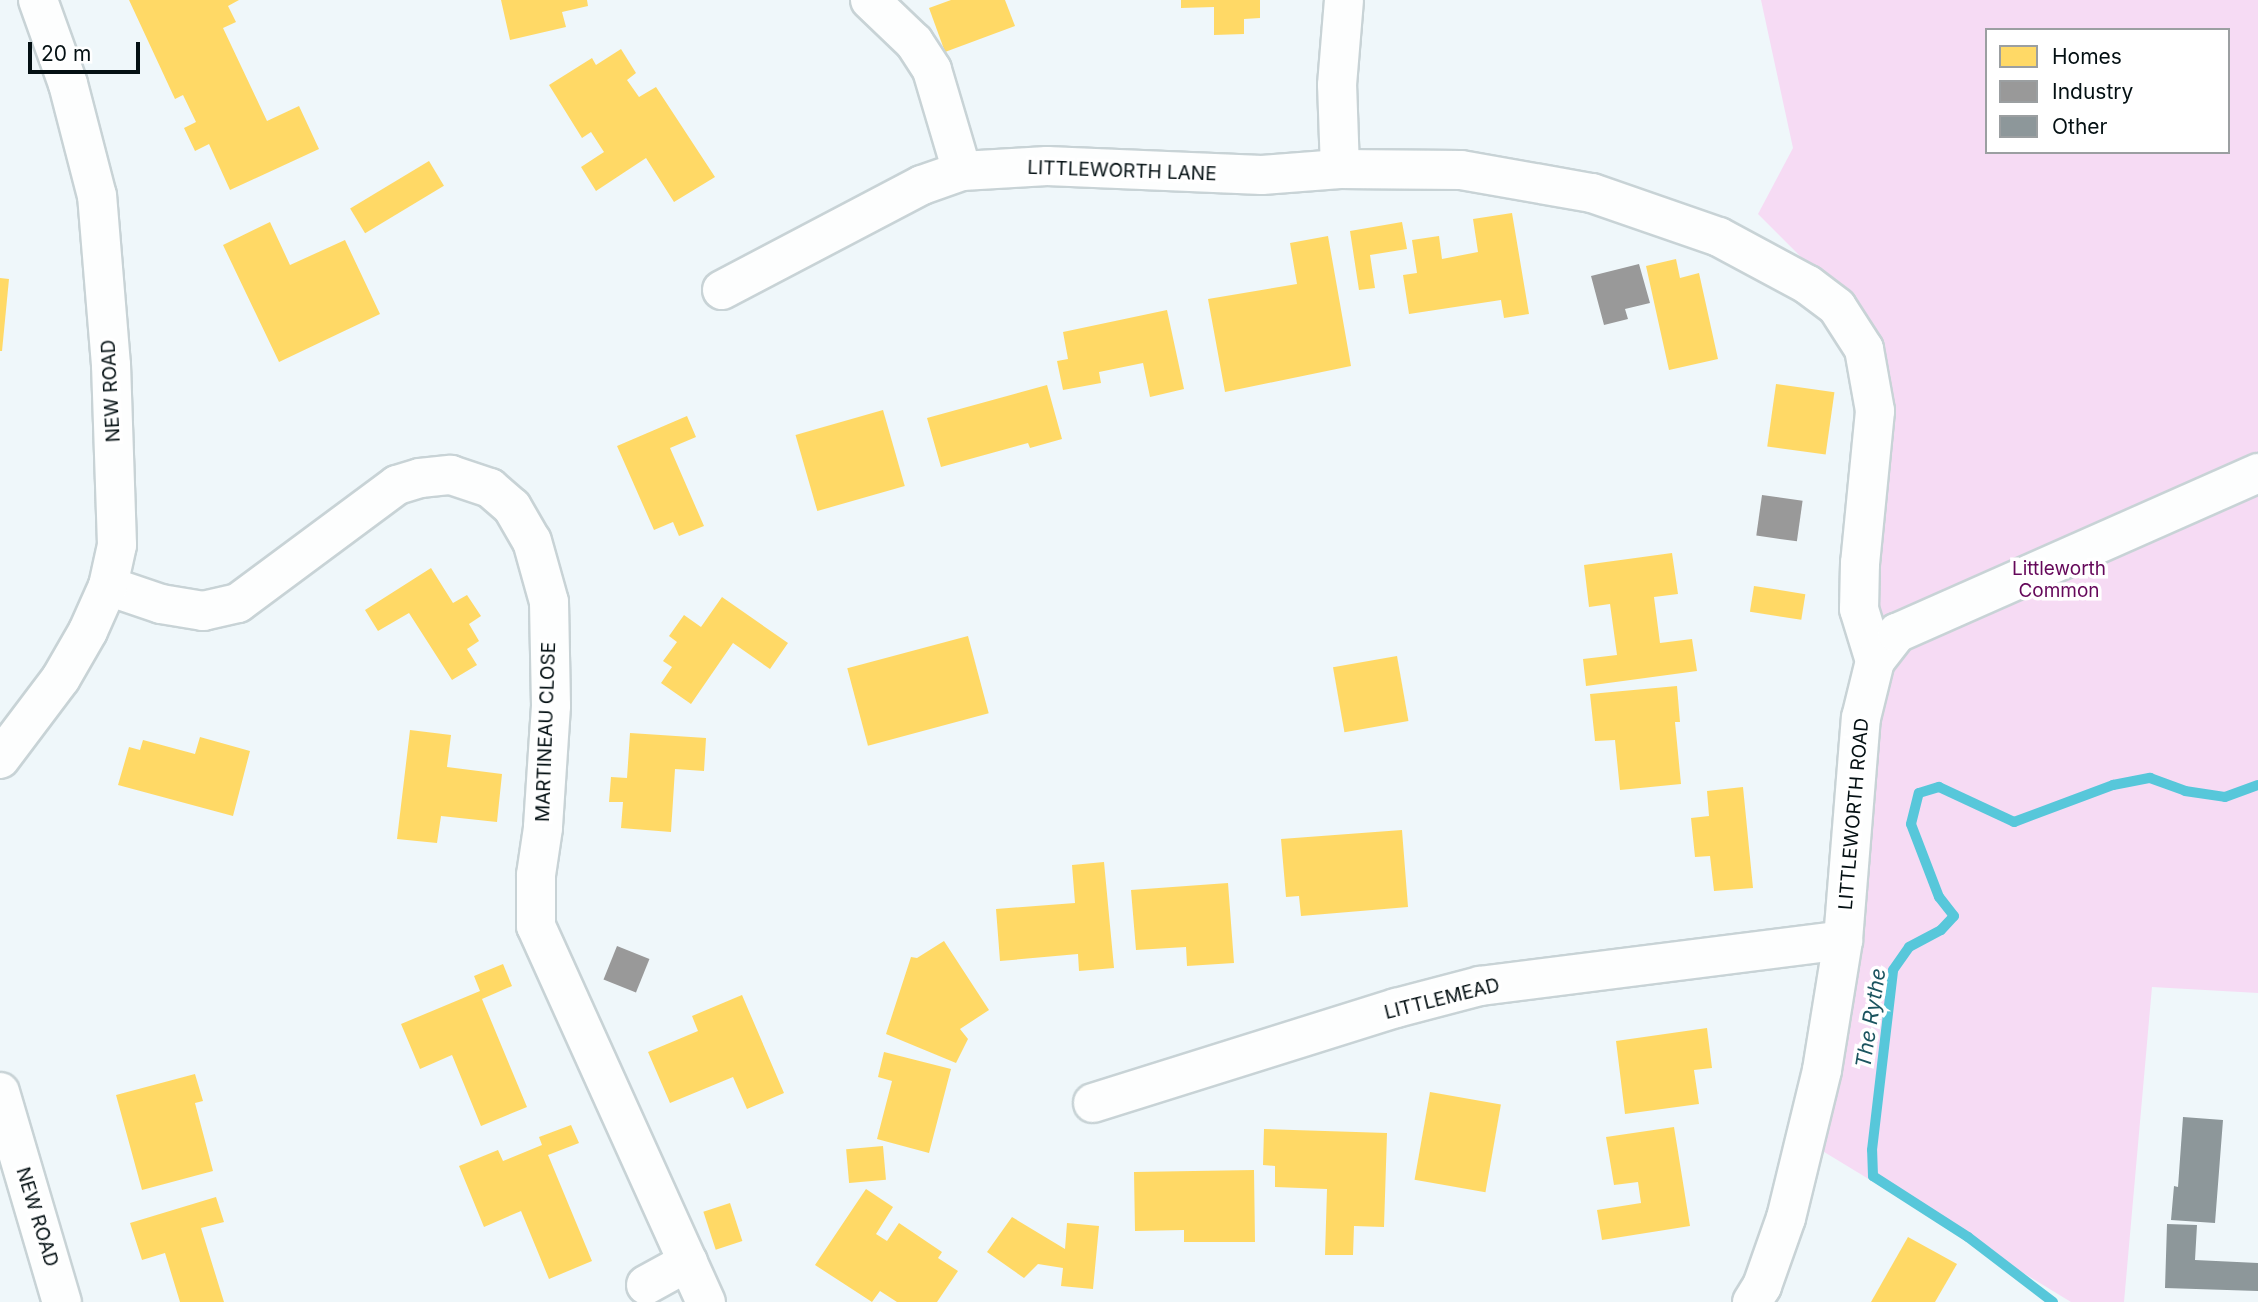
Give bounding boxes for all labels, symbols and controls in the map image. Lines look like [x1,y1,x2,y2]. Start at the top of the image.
scale bar [32,28,144,72]
legend [1985,28,2230,154]
text: 20 m [41,41,91,66]
text: Homes [2052,44,2122,69]
text: Industry [2052,79,2133,104]
text: Other [2052,114,2108,139]
street label: LITTLEWORTH LANE [1027,156,1217,186]
street label: NEW ROAD [97,339,125,443]
park label: Littleworth Common [2012,558,2106,602]
street label: MARTINEAU CLOSE [531,642,561,822]
street label: LITTLEWORTH ROAD [1834,717,1874,911]
water label: The Rythe [1851,966,1891,1070]
street label: LITTLEMEAD [1382,974,1502,1024]
street label: NEW ROAD [11,1165,63,1269]

